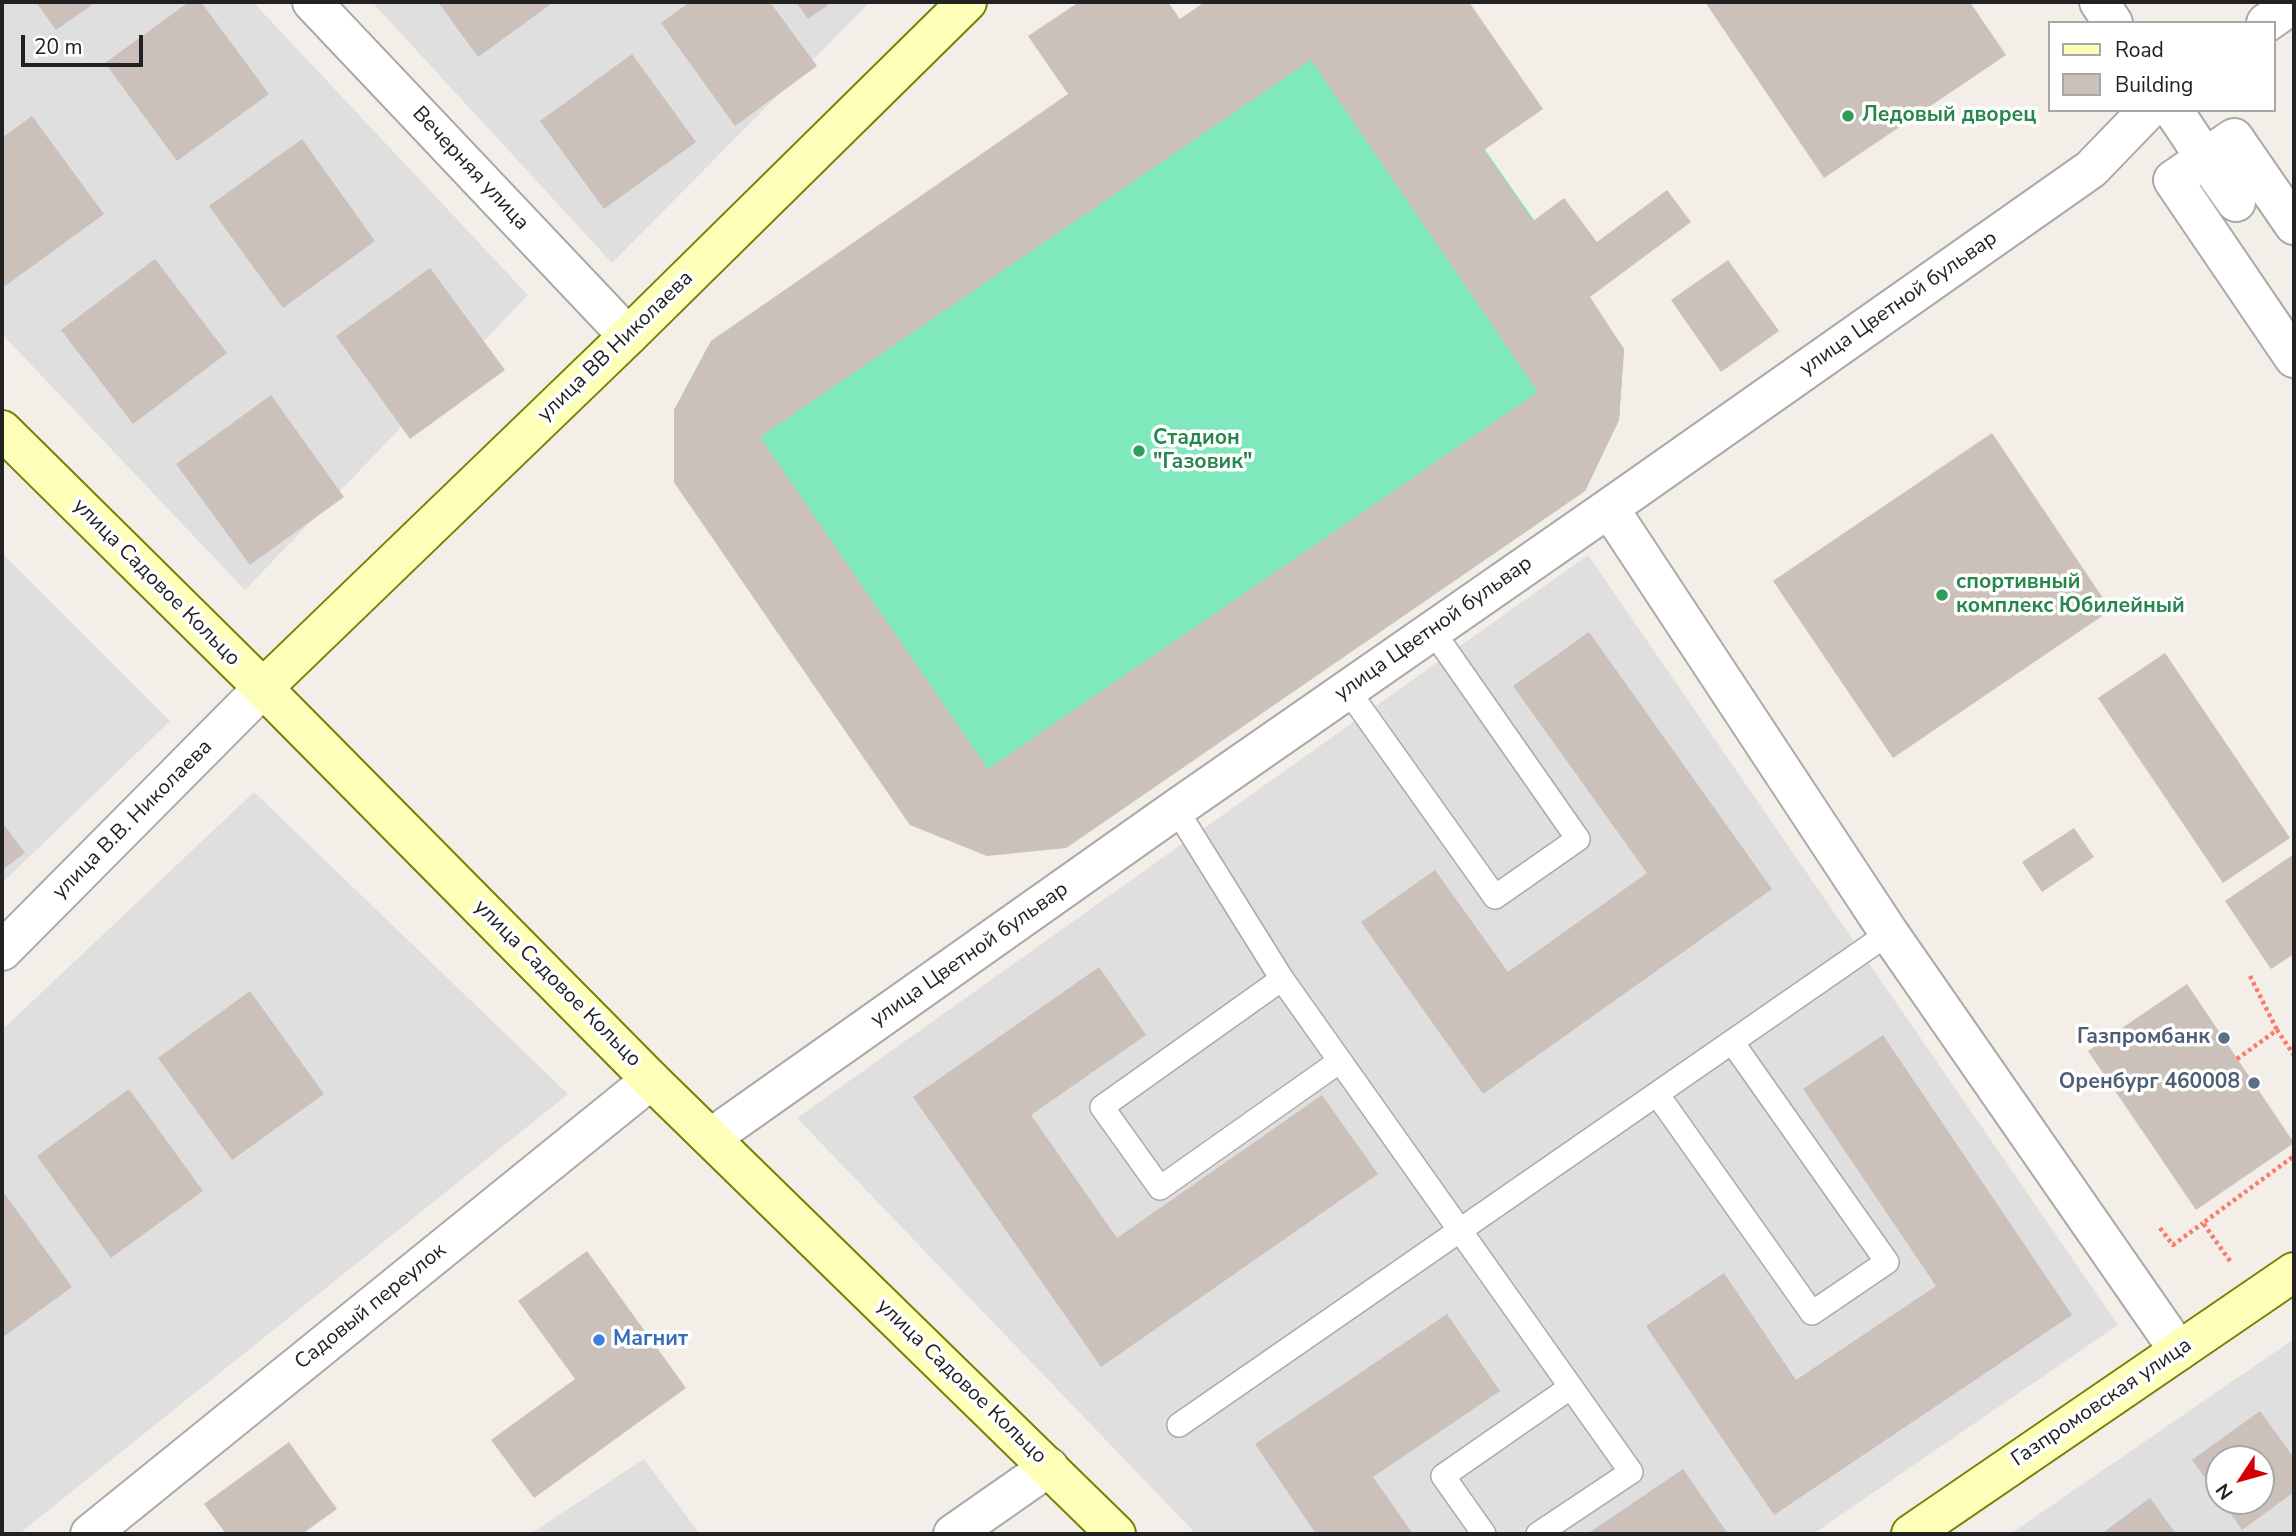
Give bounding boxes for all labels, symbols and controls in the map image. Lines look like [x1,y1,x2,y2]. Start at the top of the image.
scale bar [24,21,147,65]
legend [2048,21,2275,112]
text: 20 m [34,33,83,61]
text: Road [2115,36,2164,64]
text: Building [2115,71,2193,99]
street label: Вечерняя улица [406,102,534,236]
place label: Ледовый дворец [1862,103,2036,129]
marker: Ледовый дворец [1840,108,1856,124]
street label: улица Цветной бульвар [1795,226,2003,382]
street label: улица ВВ Николаева [533,266,699,428]
place label: Стадион "Газовик" [1153,426,1252,476]
marker: Стадион "Газовик" [1131,443,1147,459]
street label: улица Садовое Кольцо [67,494,245,672]
street label: улица Цветной бульвар [1330,551,1538,707]
place label: спортивный комплекс Юбилейный [1956,570,2185,620]
marker: спортивный комплекс Юбилейный [1934,587,1950,603]
street label: улица В.В. Николаева [48,735,218,905]
street label: улица Цветной бульвар [866,877,1074,1033]
street label: улица Садовое Кольцо [468,895,646,1073]
place label: Газпромбанк [2077,1025,2210,1051]
marker: Газпромбанк [2216,1030,2232,1046]
place label: Оренбург 460008 [2059,1070,2240,1096]
marker: Оренбург 460008 [2246,1075,2262,1091]
street label: Садовый переулок [291,1238,451,1376]
street label: улица Садовое Кольцо [871,1294,1051,1470]
place label: Магнит [613,1327,688,1353]
marker: Магнит [591,1332,607,1348]
street label: Газпромовская улица [2007,1333,2197,1473]
north arrow [2205,1445,2275,1515]
text: N [2210,1478,2239,1505]

